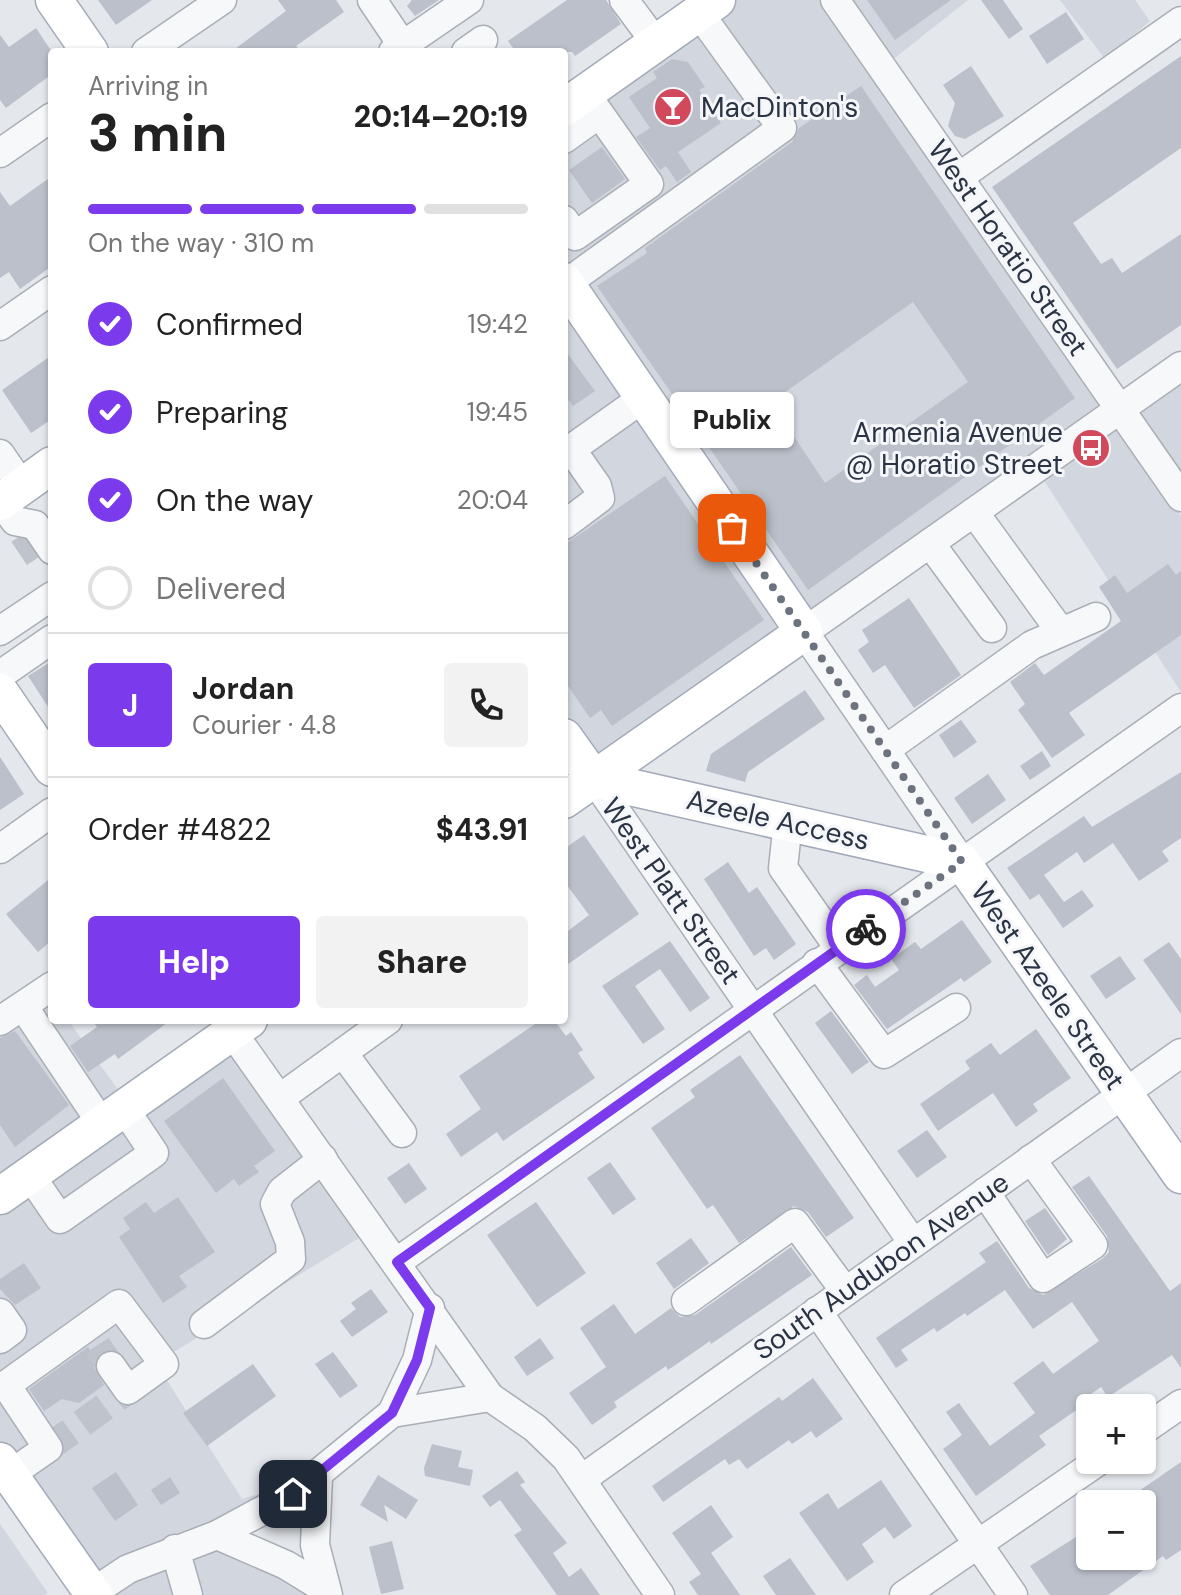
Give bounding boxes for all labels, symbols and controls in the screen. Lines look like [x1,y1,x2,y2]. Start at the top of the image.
text: Arriving in [88,69,208,103]
bar icon: MacDinton's [652,86,694,128]
place label: MacDinton's [701,89,858,126]
text: 20:14–20:19 [354,97,528,136]
text: 3 min [88,99,227,167]
street label: West Horatio Street [920,133,1096,363]
text: On the way · 310 m [88,226,314,260]
icon: check [88,302,132,346]
text: Confirmed [156,305,303,344]
text: 19:42 [468,307,528,341]
icon: check [88,390,132,434]
callout: Publix [670,392,794,448]
text: Preparing [156,393,288,432]
text: 19:45 [467,395,528,429]
text: Publix [693,403,771,437]
place label: Armenia Avenue @ Horatio Street [845,414,1063,483]
bus stop icon: Armenia Avenue @ Horatio Street [1070,427,1112,469]
icon: check [88,478,132,522]
text: On the way [156,481,313,520]
text: 20:04 [457,483,528,517]
pin [698,494,766,562]
icon: bag [710,506,754,550]
text: Delivered [156,569,286,608]
button: phone [444,663,528,747]
text: Jordan [192,669,294,708]
text: J [122,686,138,725]
text: Courier · 4.8 [192,708,337,742]
street label: Azeele Access [683,781,873,859]
street label: West Platt Street [593,790,749,992]
text: Order #4822 [88,810,271,849]
text: $43.91 [436,810,528,849]
street label: West Azeele Street [962,875,1134,1097]
courier [826,889,906,969]
icon: bike [844,907,888,951]
button: Help [88,916,300,1008]
button: Share [316,916,528,1008]
street label: South Audubon Avenue [746,1164,1016,1368]
map controls [1076,1394,1156,1570]
button: + [1076,1394,1156,1474]
pin [259,1460,327,1528]
icon: home [271,1472,315,1516]
button: − [1076,1490,1156,1570]

